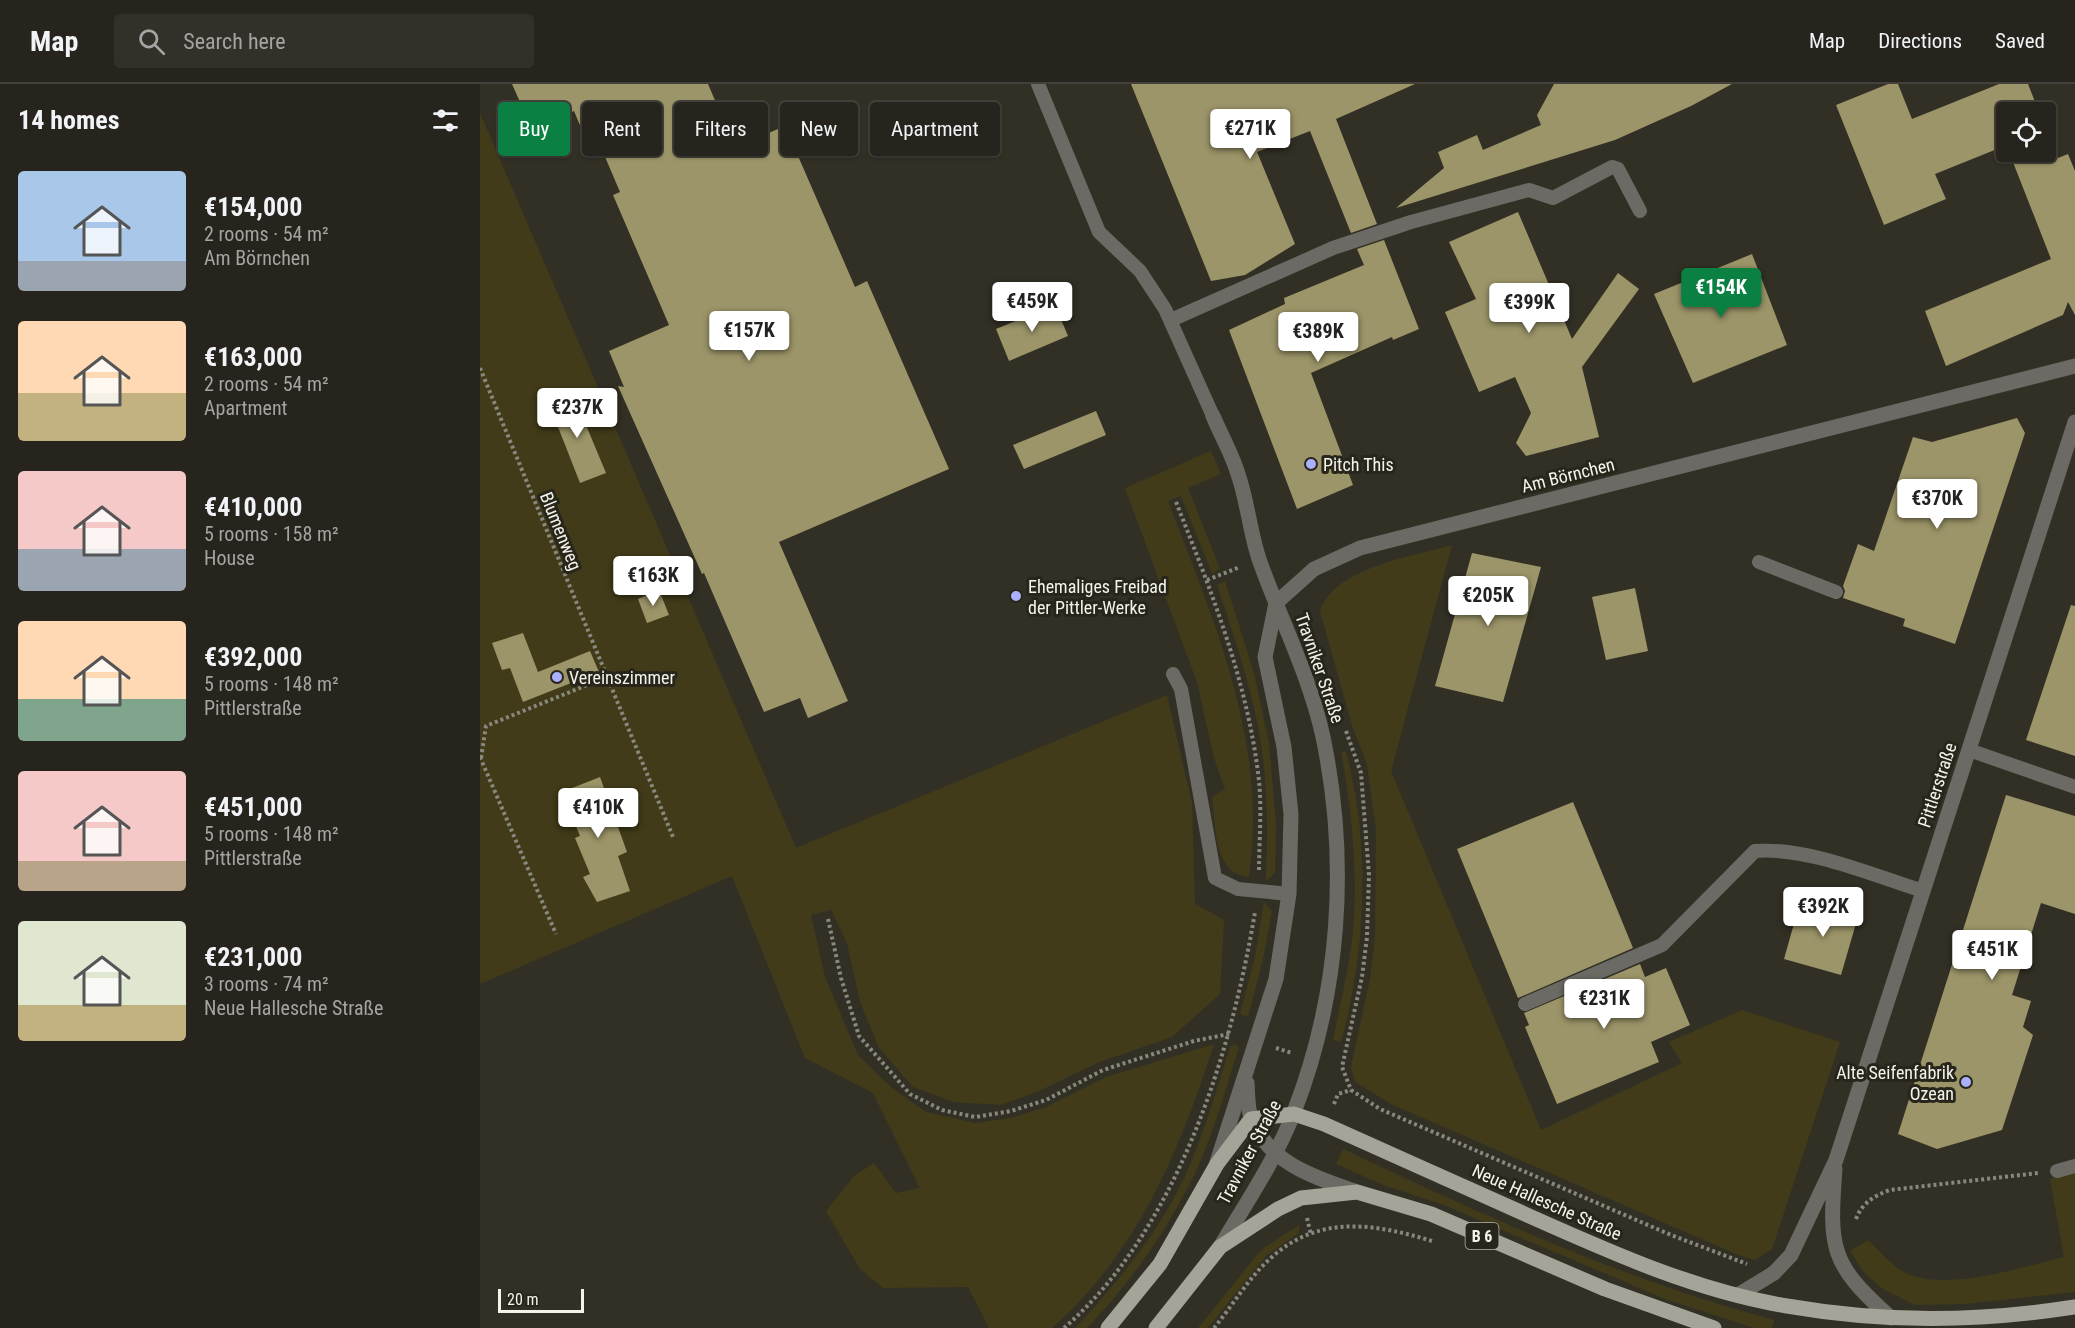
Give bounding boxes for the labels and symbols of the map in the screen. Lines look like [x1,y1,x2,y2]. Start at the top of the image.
pin: €271K [1208,109,1292,160]
pin: €154K [1679,268,1763,319]
pin: €459K [990,282,1074,333]
pin: €399K [1487,283,1571,334]
pin: €157K [707,311,791,362]
pin: €389K [1276,312,1360,363]
pin: €237K [535,388,619,439]
street label: Am Börnchen [1519,453,1617,497]
place label: Pitch This [1323,454,1394,475]
marker: Pitch This [1304,457,1318,471]
pin: €370K [1895,479,1979,530]
street label: Blumenweg [536,489,586,573]
pin: €163K [611,556,695,607]
place label: Ehemaliges Freibad der Pittler-Werke [1028,576,1167,618]
pin: €205K [1446,576,1530,627]
marker: Ehemaliges Freibad der Pittler-Werke [1009,589,1023,603]
street label: Travniker Straße [1291,610,1349,726]
place label: Vereinszimmer [569,667,676,688]
marker: Vereinszimmer [550,670,564,684]
street label: Pittlerstraße [1913,740,1961,830]
pin: €410K [556,788,640,839]
pin: €392K [1781,887,1865,938]
pin: €451K [1950,930,2034,981]
pin: €231K [1562,979,1646,1030]
place label: Alte Seifenfabrik Ozean [1836,1062,1954,1104]
marker: Alte Seifenfabrik Ozean [1959,1075,1973,1089]
street label: Travniker Straße [1213,1096,1285,1208]
street label: Neue Hallesche Straße [1469,1160,1625,1244]
road number: B 6 [1466,1223,1498,1249]
scale bar [498,1286,584,1314]

